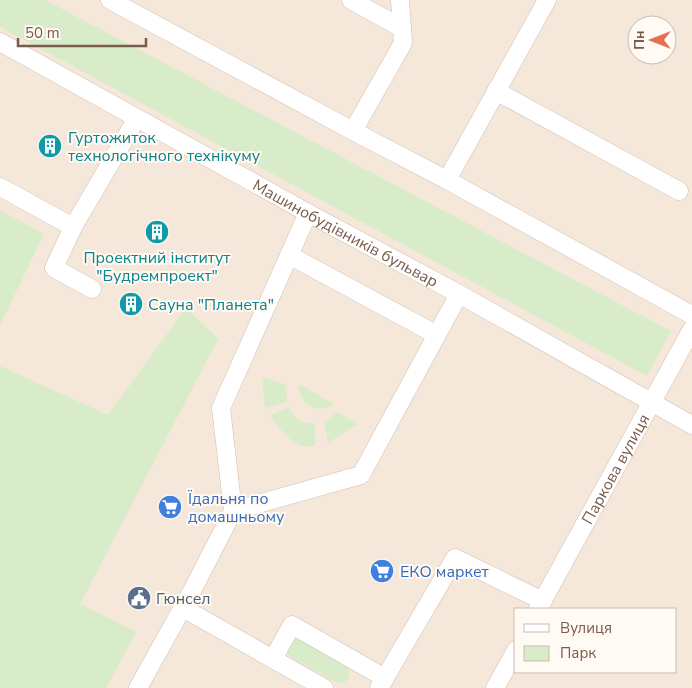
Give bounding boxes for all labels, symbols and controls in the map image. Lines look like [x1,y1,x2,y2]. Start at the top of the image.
scale bar [18,15,145,47]
north arrow [627,15,677,65]
text: 50 m [25,23,60,43]
text: Пн [630,30,649,50]
place label: Гуртожиток технологічного технікуму [68,127,261,167]
building icon: Гуртожиток технологічного технікуму [37,133,63,159]
street label: Машинобудівників бульвар [249,175,442,293]
building icon: Проектний інститут "Будремпроект" [144,219,170,245]
place label: Проектний інститут "Будремпроект" [84,247,231,287]
building icon: Сауна "Планета" [118,291,144,317]
place label: Сауна "Планета" [148,294,274,316]
street label: Паркова вулиця [577,410,655,528]
place label: Їдальня по домашньому [187,488,285,528]
supermarket icon: Їдальня по домашньому [157,494,183,520]
supermarket icon: ЕКО маркет [369,558,395,584]
place label: ЕКО маркет [400,561,490,583]
public building icon: Гюнсел [126,585,152,611]
place label: Гюнсел [156,588,211,610]
legend [514,608,677,673]
text: Вулиця [560,618,612,638]
text: Парк [560,643,596,663]

